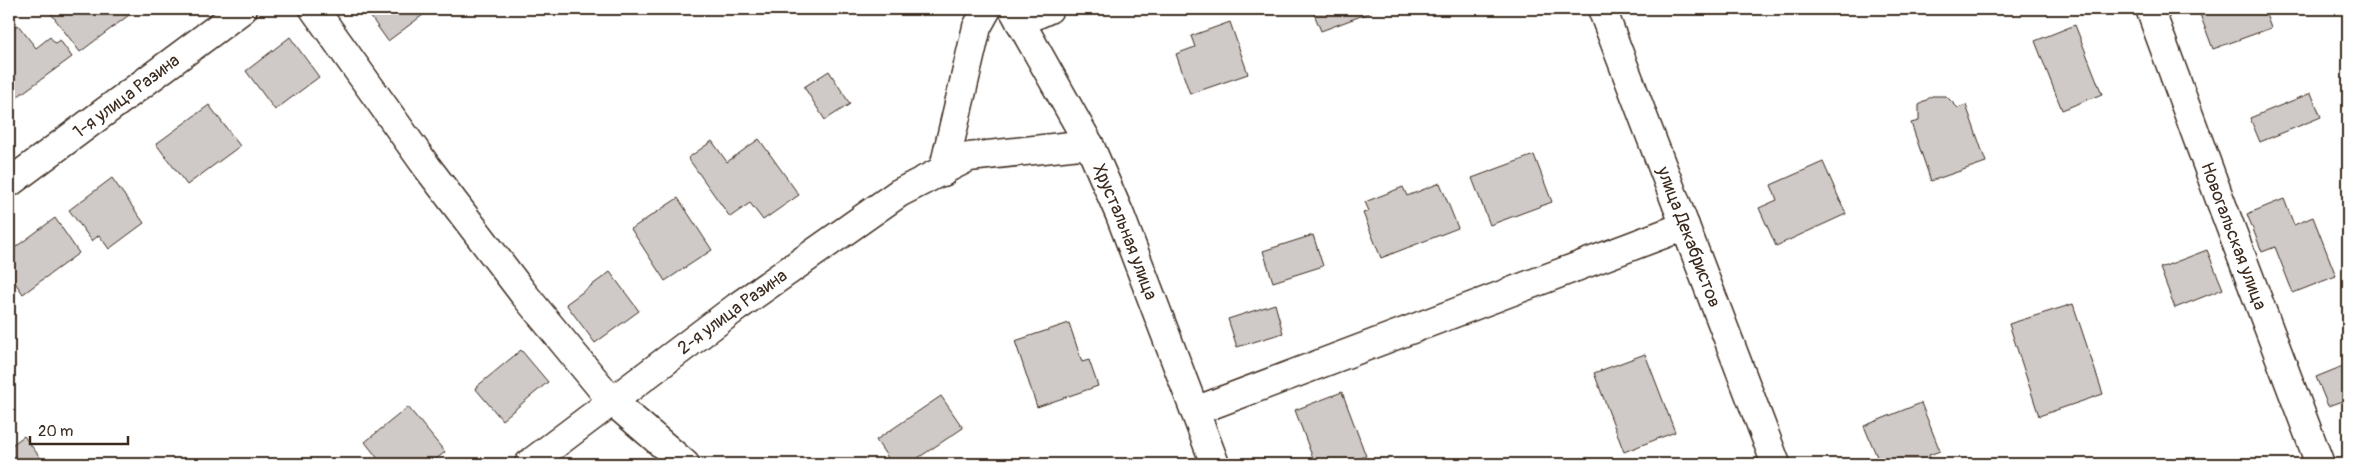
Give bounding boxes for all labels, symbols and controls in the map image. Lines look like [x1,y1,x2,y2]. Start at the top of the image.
street label: 1-я улица Разина [69,49,184,143]
street label: Новогальская улица [2195,159,2272,313]
street label: Хрустальная улица [1087,161,1162,303]
street label: улица Декабристов [1651,163,1726,311]
street label: 2-я улица Разина [673,264,792,360]
scale bar [30,413,128,445]
text: 20 m [38,422,73,441]

